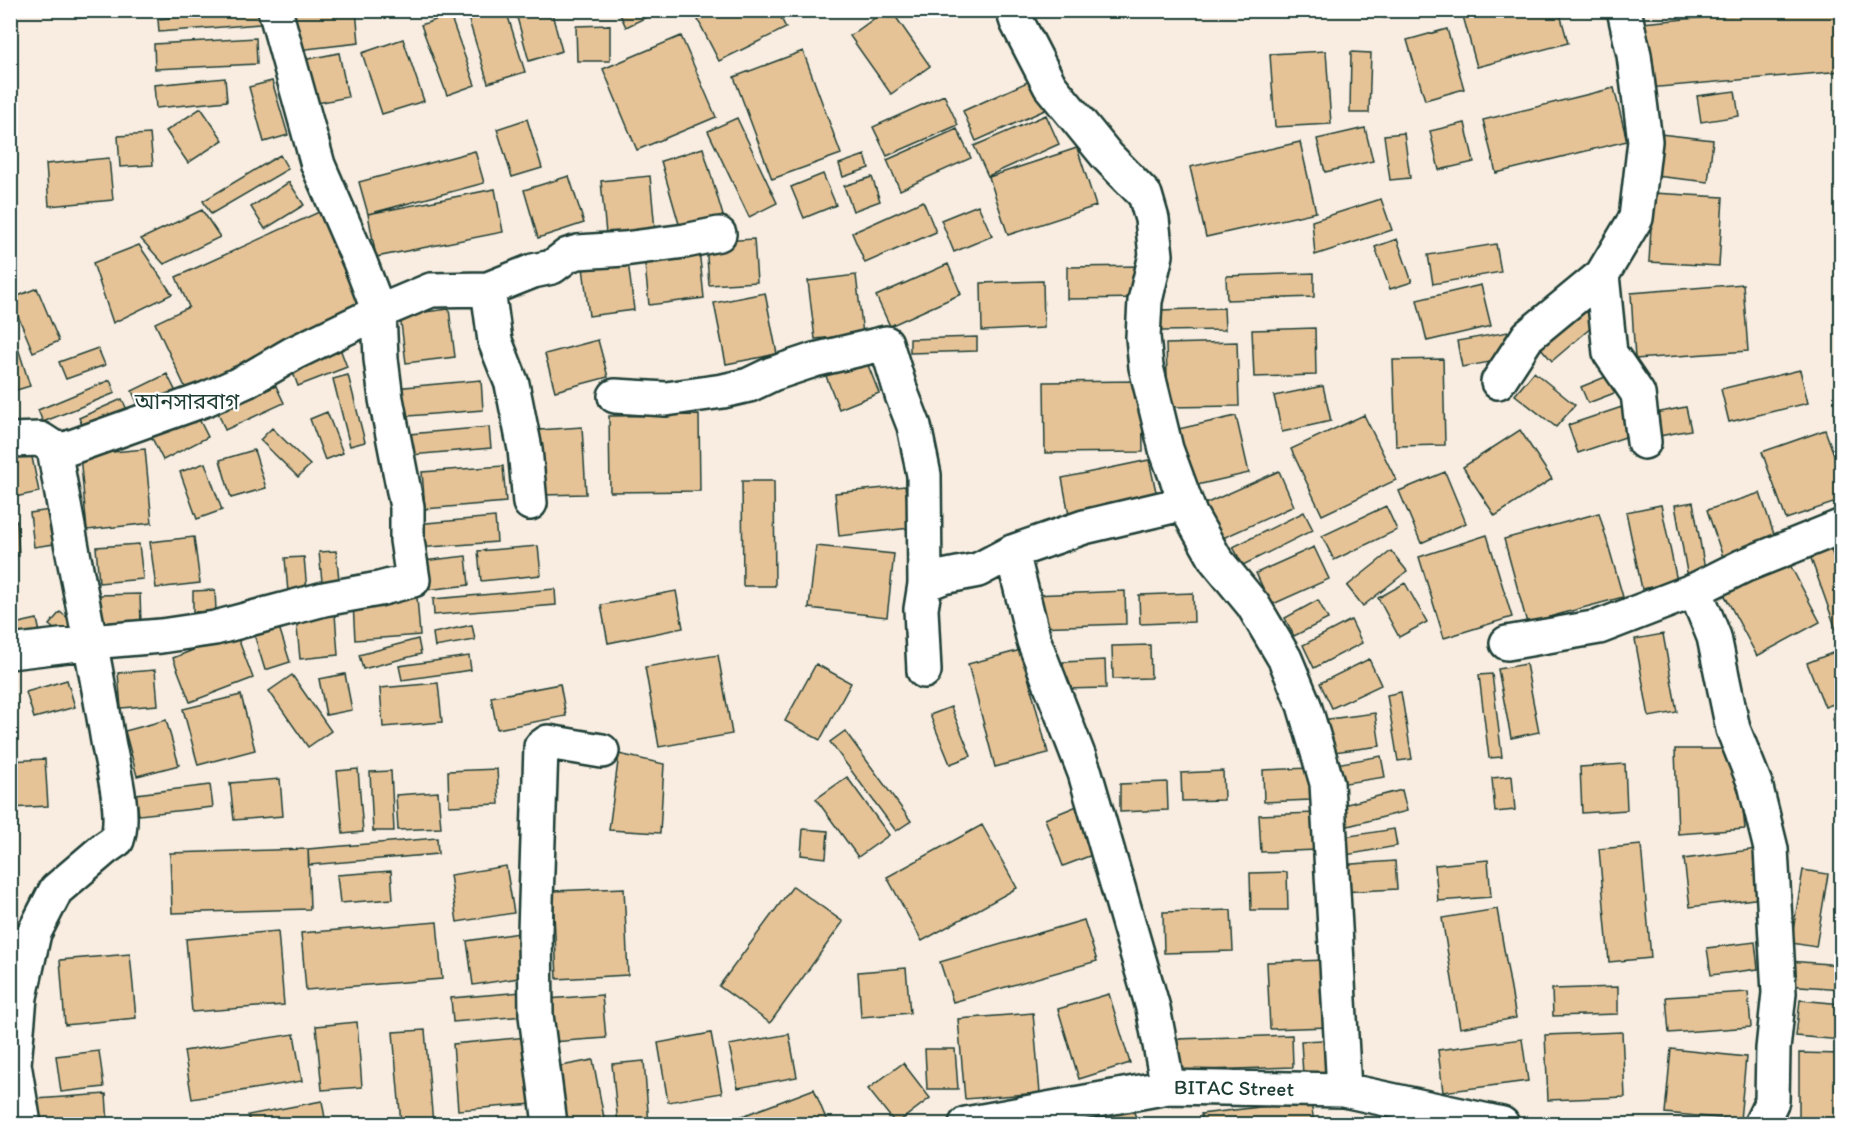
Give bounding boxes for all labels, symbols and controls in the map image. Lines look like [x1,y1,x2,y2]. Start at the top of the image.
district label: আনসারবাগ [134,388,240,415]
street label: BITAC Street [1174,1074,1294,1101]

